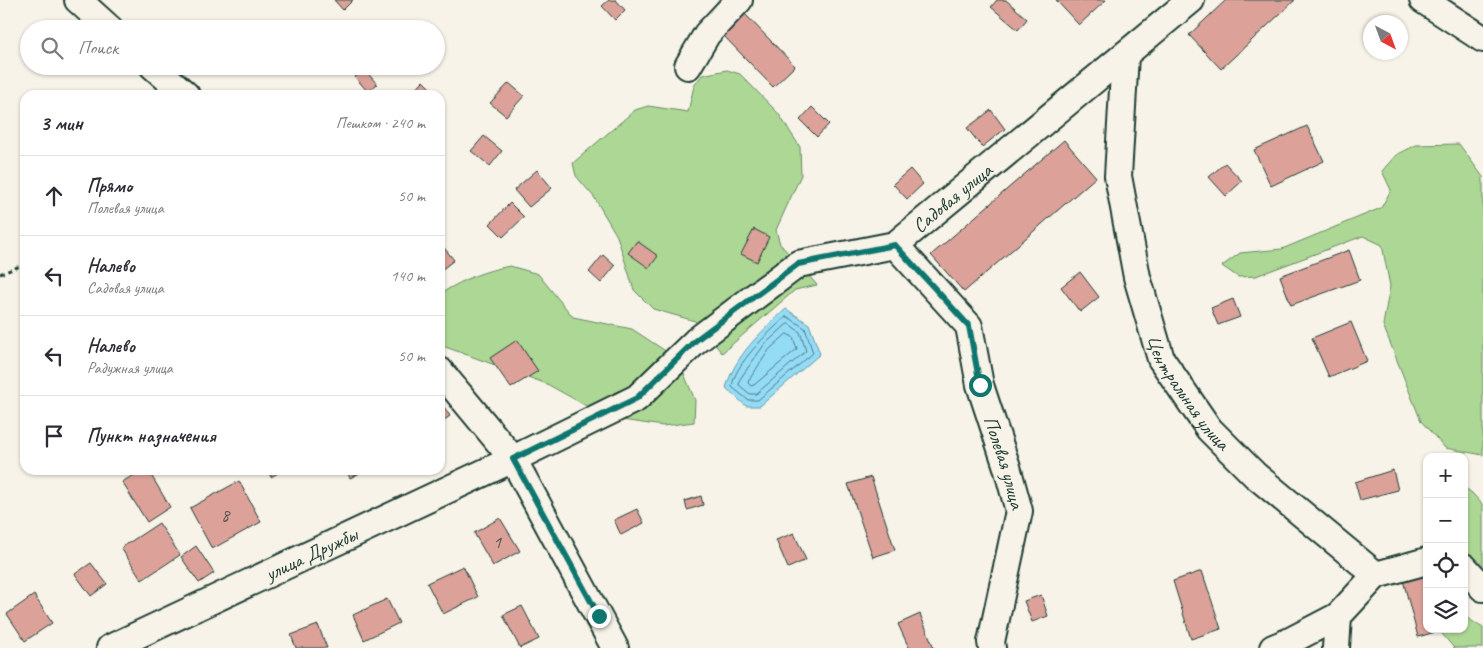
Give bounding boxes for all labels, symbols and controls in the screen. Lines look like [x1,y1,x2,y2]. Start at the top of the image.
north arrow [1363,15,1408,60]
search box [20,20,445,75]
icon: search [38,34,66,62]
text: Поиск [78,36,118,60]
text: 3 мин [40,110,83,136]
text: Пешком · 240 m [336,113,425,133]
street label: Садовая улица [907,157,998,238]
text: Прямо [87,174,132,198]
icon: ahead [40,182,68,210]
text: 50 m [398,186,425,206]
text: Полевая улица [87,198,164,218]
text: Налево [87,254,135,278]
icon: left [40,262,68,290]
text: 140 m [391,266,425,286]
text: Садовая улица [87,278,164,298]
street label: Центральная улица [1142,332,1236,456]
text: Налево [87,334,135,358]
icon: left [40,342,68,370]
text: 50 m [398,346,425,366]
text: Радужная улица [87,358,173,378]
route start [969,374,992,397]
street label: Полевая улица [979,413,1031,513]
icon: arrive [40,422,68,450]
text: Пункт назначения [87,424,216,448]
map controls [1423,453,1468,633]
button: + [1423,453,1468,498]
button: − [1423,498,1468,543]
house number: 8 [221,504,231,526]
street label: улица Дружбы [260,521,362,586]
house number: 1 [493,531,502,553]
button: locate [1423,543,1468,588]
button: layers [1423,588,1468,633]
route end [588,605,611,628]

